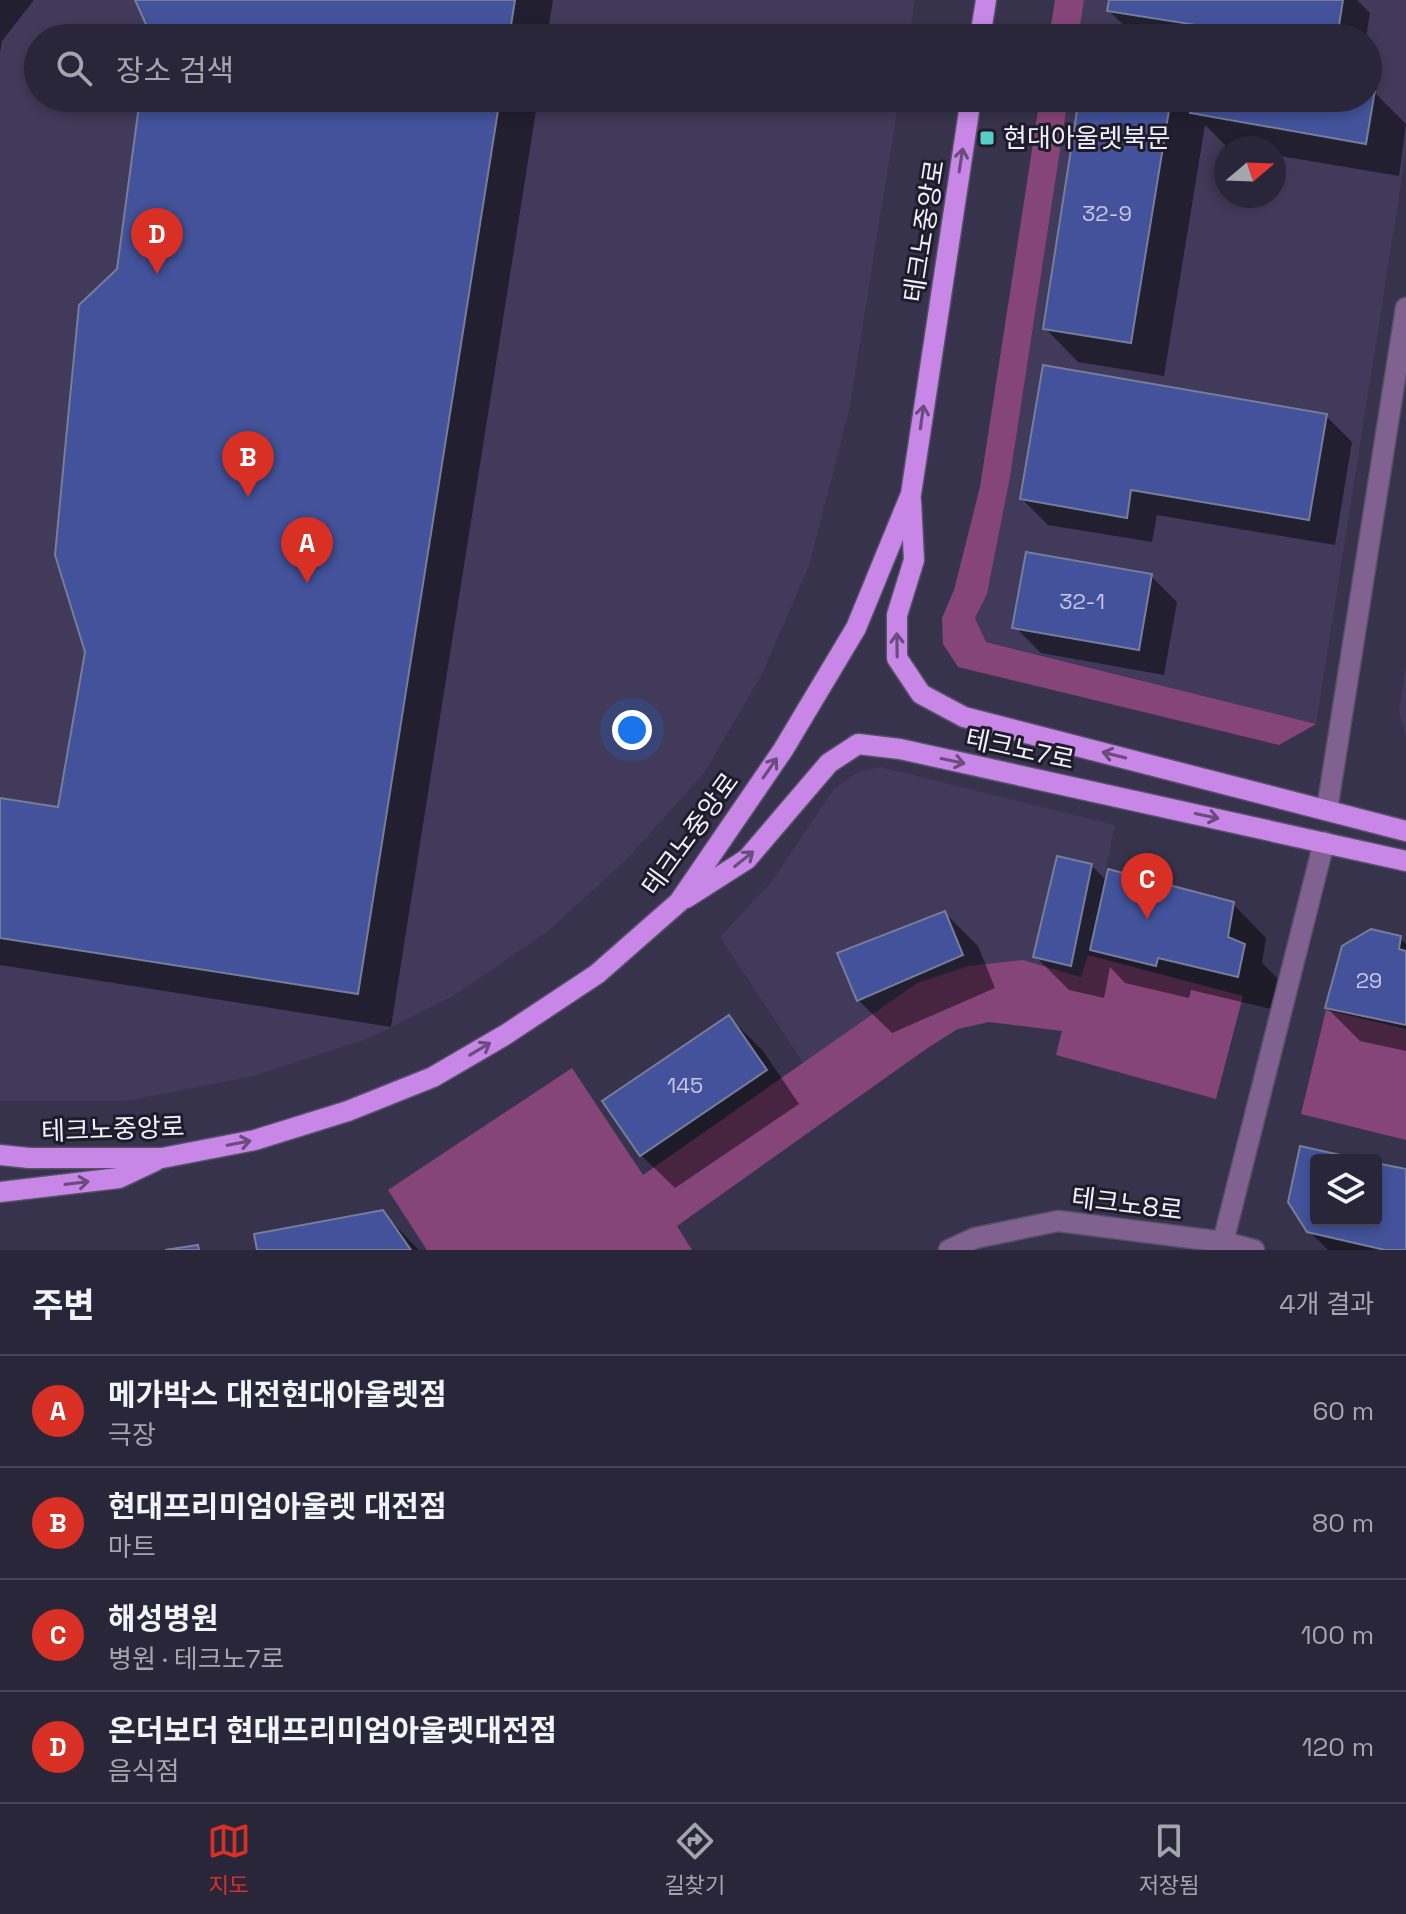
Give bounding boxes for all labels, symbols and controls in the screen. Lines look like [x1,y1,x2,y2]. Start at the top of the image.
search box [24,24,1382,112]
icon: search [52,46,96,90]
text: 장소 검색 [116,51,234,90]
place label: 현대아울렛북문 [1003,121,1170,155]
marker: 현대아울렛북문 [978,129,996,147]
north arrow [1214,136,1286,208]
one-way arrow [954,148,969,173]
street label: 테크노중앙로 [896,157,952,305]
house number: 32-9 [1082,199,1132,227]
pin: D [131,208,183,274]
one-way arrow [915,405,930,430]
pin: B [222,431,274,497]
pin: A [281,517,333,583]
house number: 32-1 [1059,587,1105,615]
one-way arrow [889,632,905,659]
your location [612,710,652,750]
street label: 테크노7로 [962,721,1078,777]
one-way arrow [1101,747,1127,762]
one-way arrow [940,754,965,769]
one-way arrow [762,757,778,779]
street label: 테크노중앙로 [634,766,746,902]
one-way arrow [1194,809,1219,824]
one-way arrow [733,851,754,868]
pin: C [1121,853,1173,919]
house number: 29 [1356,966,1382,994]
one-way arrow [468,1041,491,1057]
house number: 145 [667,1071,703,1099]
street label: 테크노중앙로 [41,1110,185,1148]
one-way arrow [225,1135,251,1150]
map controls [1310,1154,1382,1226]
button: layers [1310,1154,1382,1226]
one-way arrow [64,1176,90,1191]
street label: 테크노8로 [1069,1180,1185,1228]
text: 주변 [32,1284,95,1327]
text: 4개 결과 [1279,1287,1374,1321]
text: 메가박스 대전현대아울렛점 [108,1375,447,1414]
text: A [50,1394,66,1428]
text: 60 m [1312,1394,1374,1428]
text: 극장 [108,1418,156,1452]
text: 현대프리미엄아울렛 대전점 [108,1487,447,1526]
text: B [49,1506,67,1540]
text: 80 m [1312,1506,1374,1540]
text: 마트 [108,1530,156,1564]
text: 해성병원 [108,1599,218,1638]
text: C [50,1618,66,1652]
text: 100 m [1301,1618,1374,1652]
text: 병원 · 테크노7로 [108,1642,284,1676]
text: 온더보더 현대프리미엄아울렛대전점 [108,1711,557,1750]
text: D [49,1730,67,1764]
text: 120 m [1302,1730,1374,1764]
text: 음식점 [108,1754,180,1788]
tab: 지도 [207,1819,251,1899]
tab: 길찾기 [664,1819,725,1899]
tab: 저장됨 [1138,1819,1199,1899]

